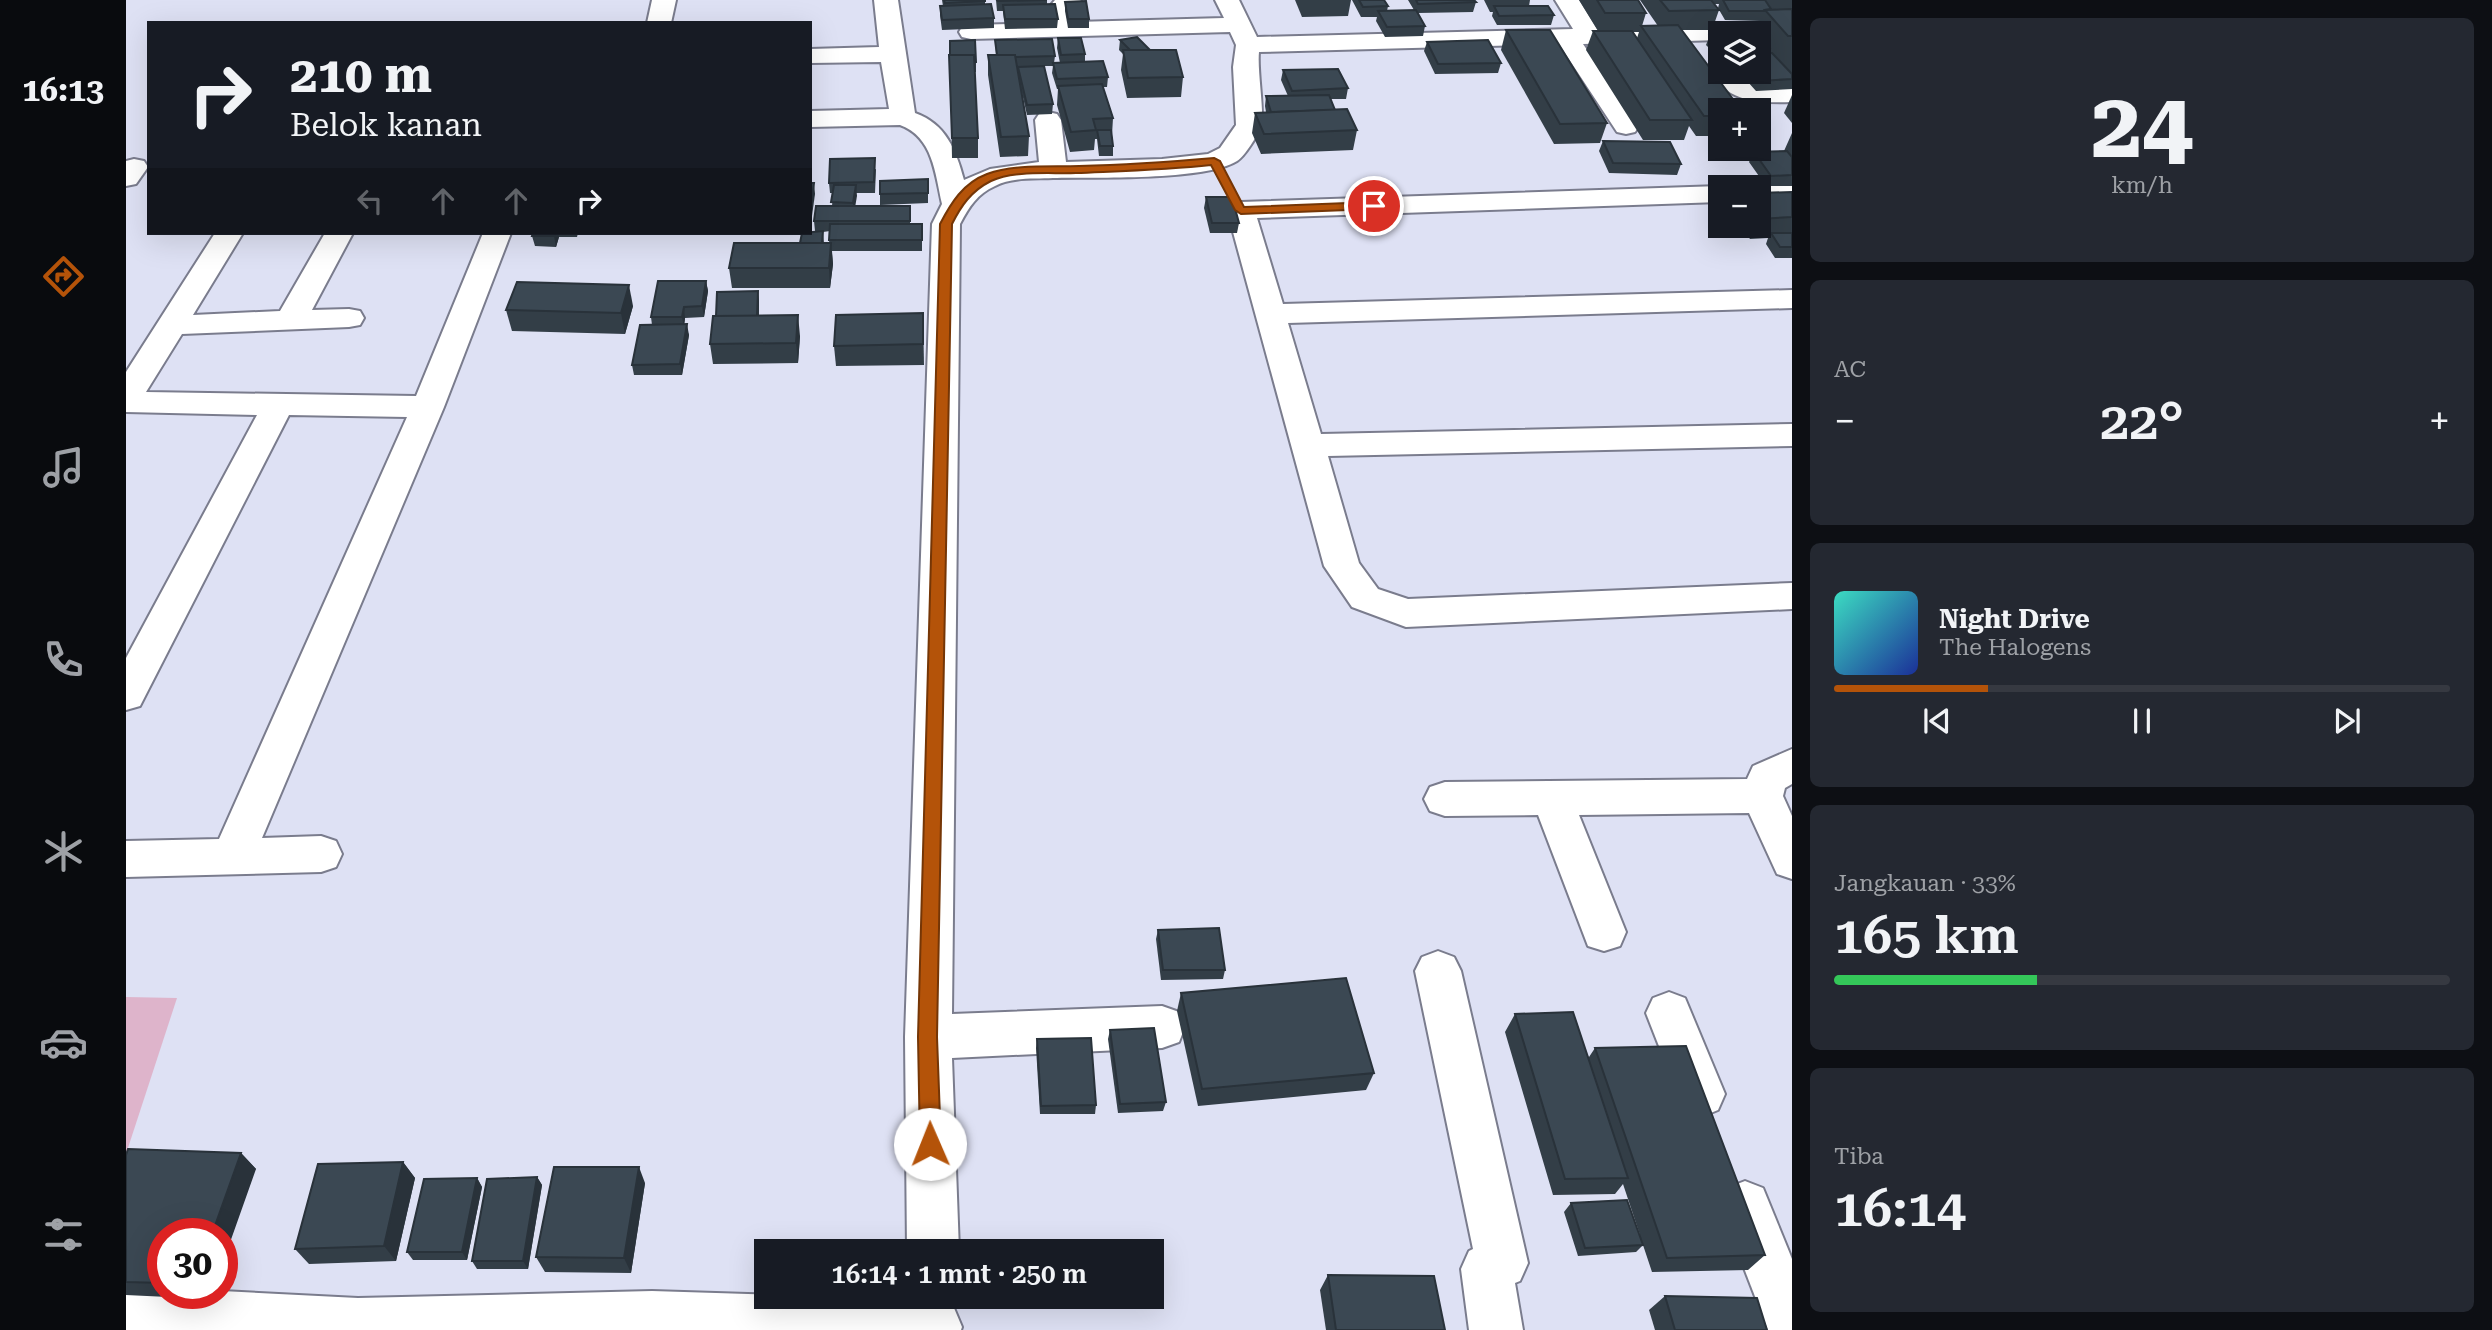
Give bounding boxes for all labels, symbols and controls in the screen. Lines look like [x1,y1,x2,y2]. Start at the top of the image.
map controls [1708,21,1771,238]
button: layers [1708,21,1771,84]
text: 210 m [290,47,432,104]
icon: right [175,49,266,140]
text: 16:13 [22,71,104,109]
text: 24 [2091,73,2193,179]
button: + [1708,98,1771,161]
text: Belok kanan [290,106,482,144]
text: km/h [2111,172,2173,199]
button: − [1708,175,1771,238]
pin [1344,176,1404,236]
icon: left [351,182,389,220]
icon: ahead [424,182,462,220]
icon: ahead [497,182,535,220]
icon: right [570,182,608,220]
icon: arrive [1355,187,1393,225]
icon: directions [39,252,88,301]
text: AC [1834,356,1866,383]
text: 22° [2100,391,2184,452]
text: − [1834,399,1855,443]
text: + [2429,399,2450,443]
icon: music [39,443,88,492]
text: Night Drive [1939,604,2090,634]
text: The Halogens [1939,634,2091,661]
icon: phone [39,635,88,684]
icon: previous [1918,702,1956,740]
icon: pause [2123,702,2161,740]
icon: next [2328,702,2366,740]
icon: climate [39,827,88,876]
text: Jangkauan · 33% [1834,870,2016,897]
text: 165 km [1834,905,2019,966]
icon: car [39,1018,88,1067]
position arrow [893,1107,967,1181]
text: Tiba [1834,1143,1884,1170]
text: 16:14 [1834,1178,1966,1239]
icon: filters [39,1210,88,1259]
speed limit sign: 30 [147,1218,238,1309]
text: 16:14 · 1 mnt · 250 m [831,1259,1087,1289]

